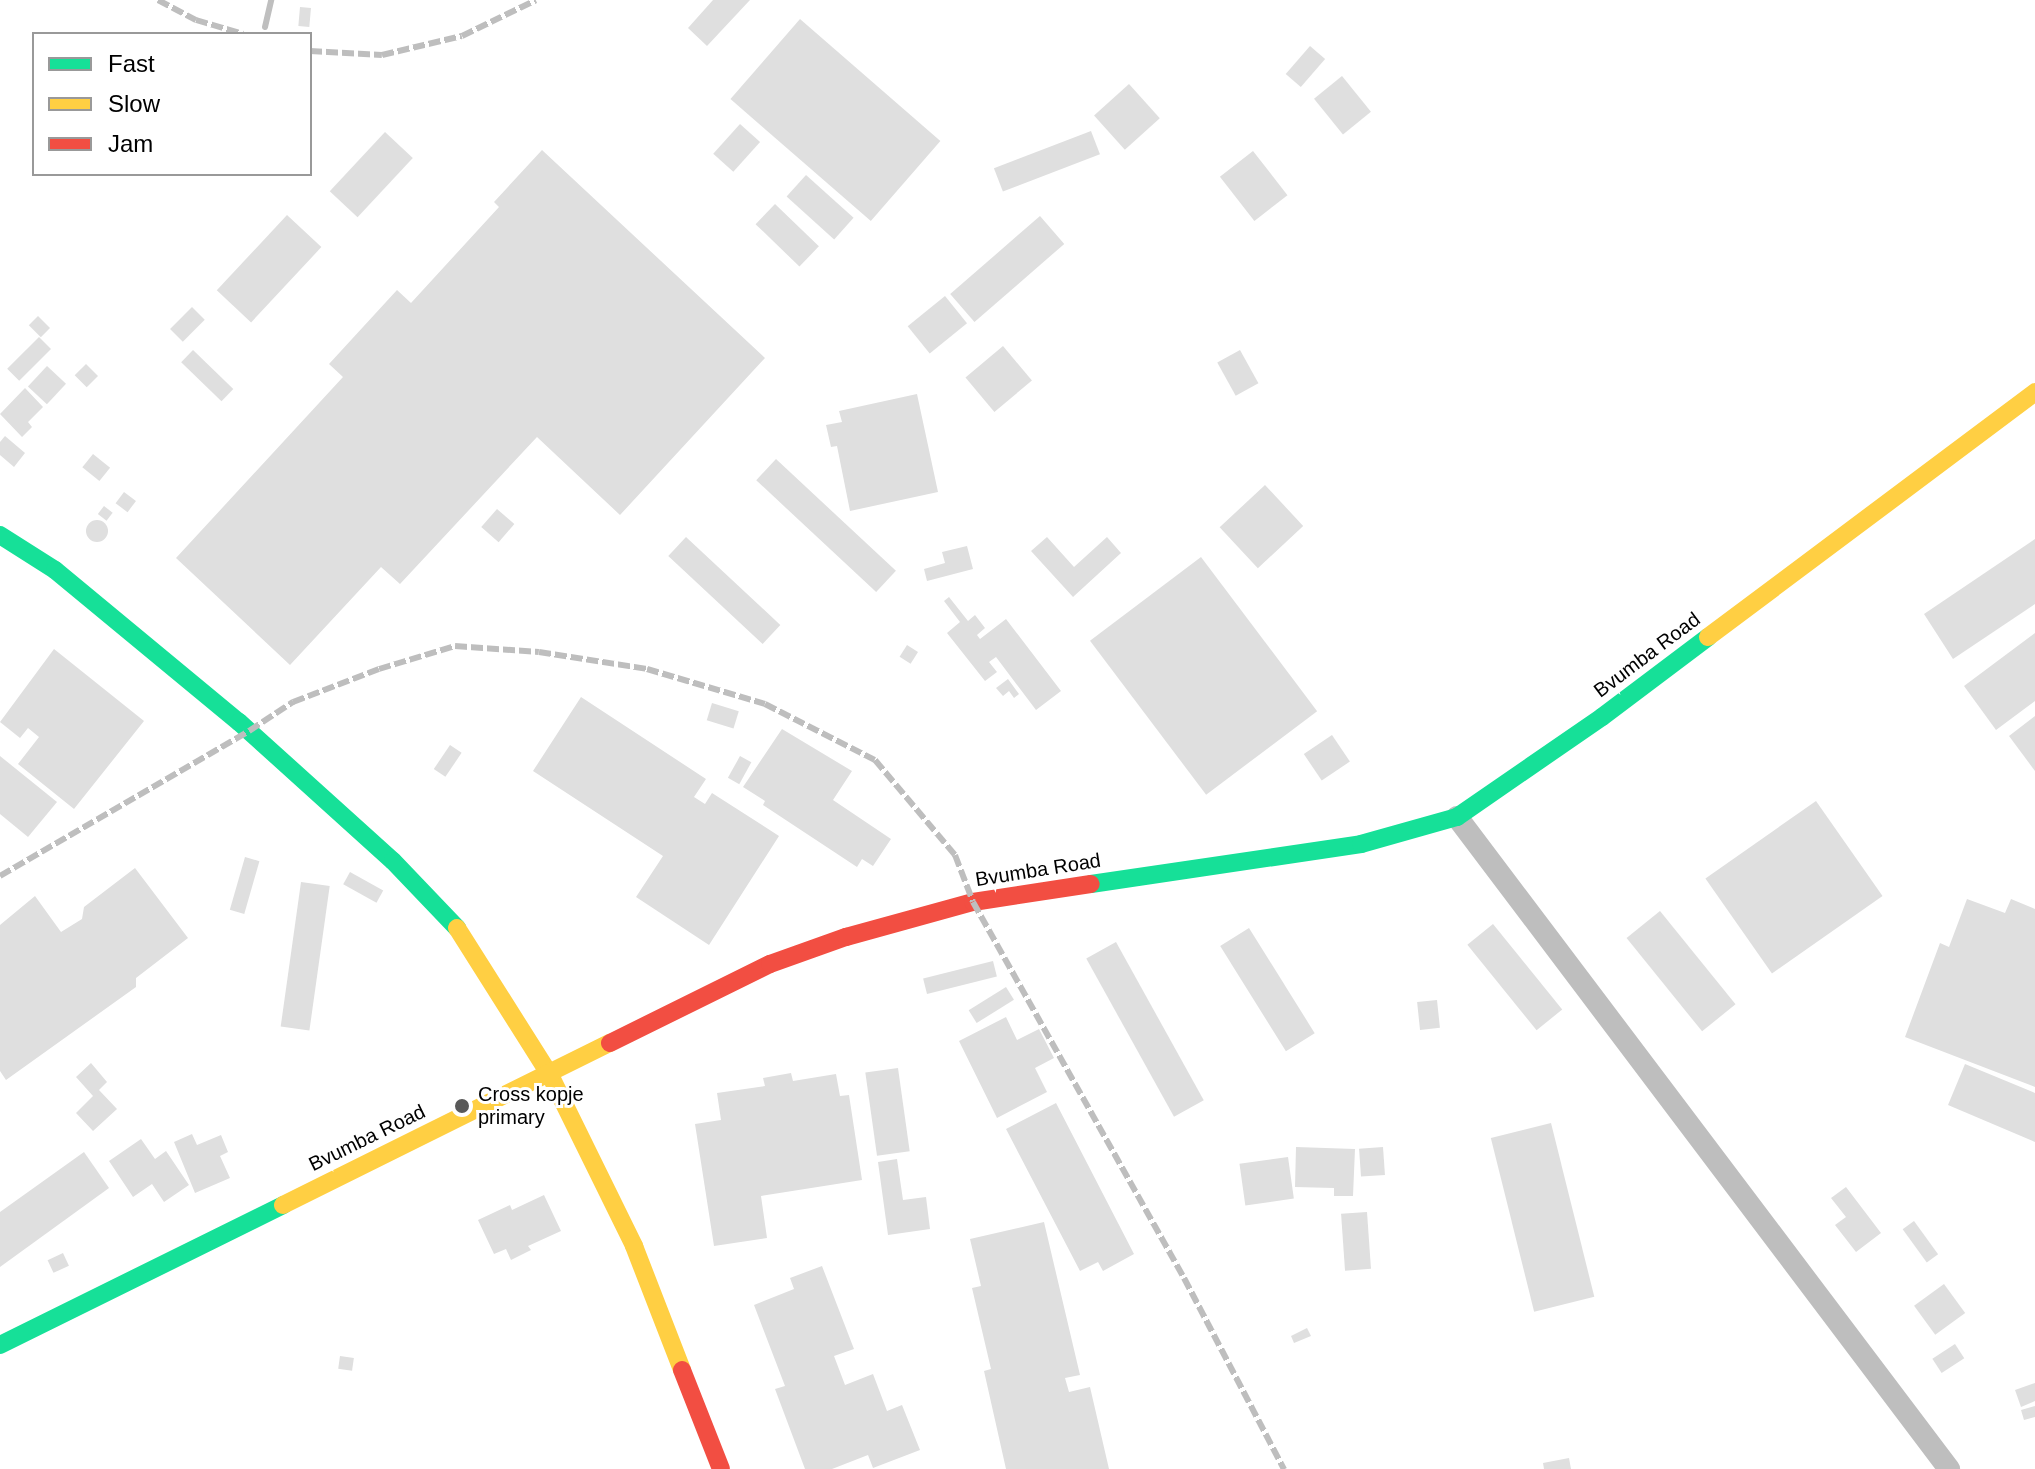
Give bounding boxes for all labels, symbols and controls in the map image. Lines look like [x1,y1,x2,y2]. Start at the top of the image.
legend [32,32,312,176]
text: Fast [108,50,155,77]
text: Slow [108,90,160,117]
text: Jam [108,130,153,157]
street label: Bvumba Road [1589,607,1705,703]
street label: Bvumba Road [974,848,1102,892]
place label: Cross kopje primary [478,1082,584,1129]
marker: Cross kopje primary [453,1097,471,1115]
street label: Bvumba Road [305,1099,429,1177]

